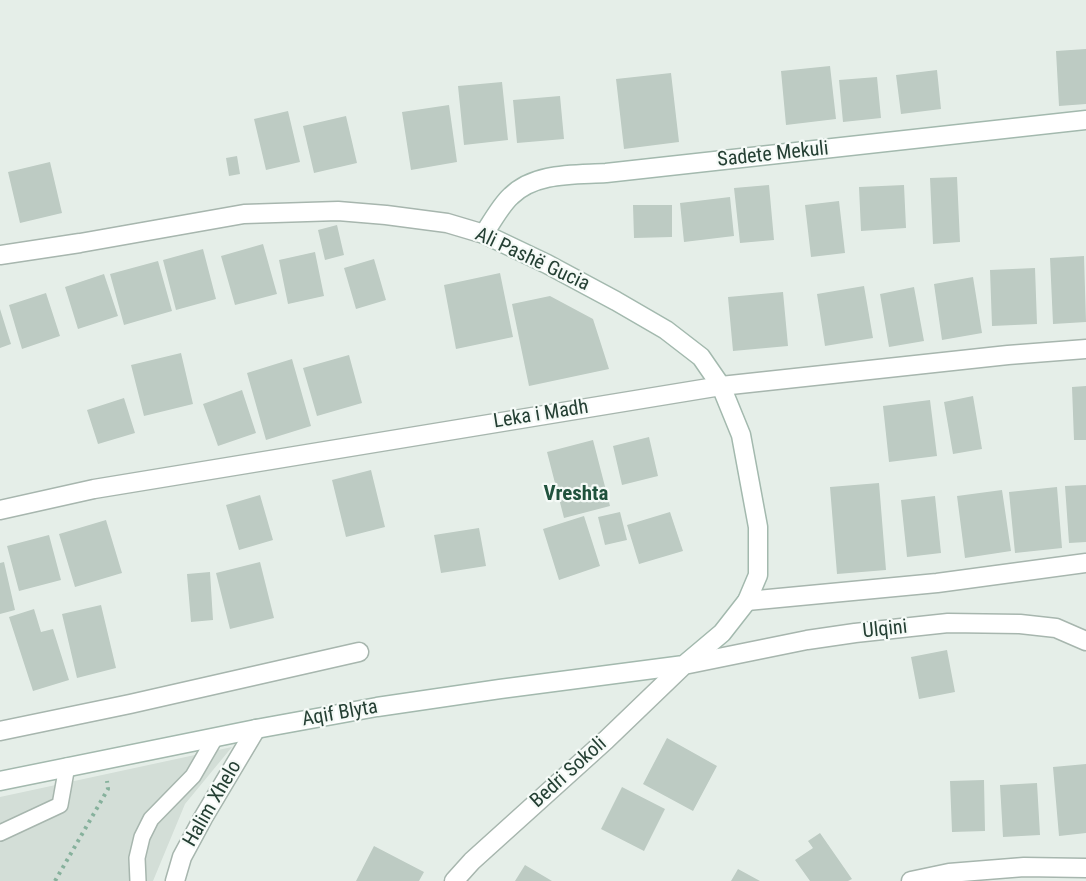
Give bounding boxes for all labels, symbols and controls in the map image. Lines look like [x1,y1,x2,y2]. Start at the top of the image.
street label: Sadete Mekuli [716,137,830,173]
street label: Ali Pashë Gucia [471,223,593,297]
street label: Leka i Madh [492,396,590,434]
district label: Vreshta [544,482,608,508]
street label: Ulqini [862,616,908,644]
street label: Aqif Blyta [300,696,380,732]
street label: Bedri Sokoli [526,733,612,813]
street label: Halim Xhelo [179,757,247,851]

